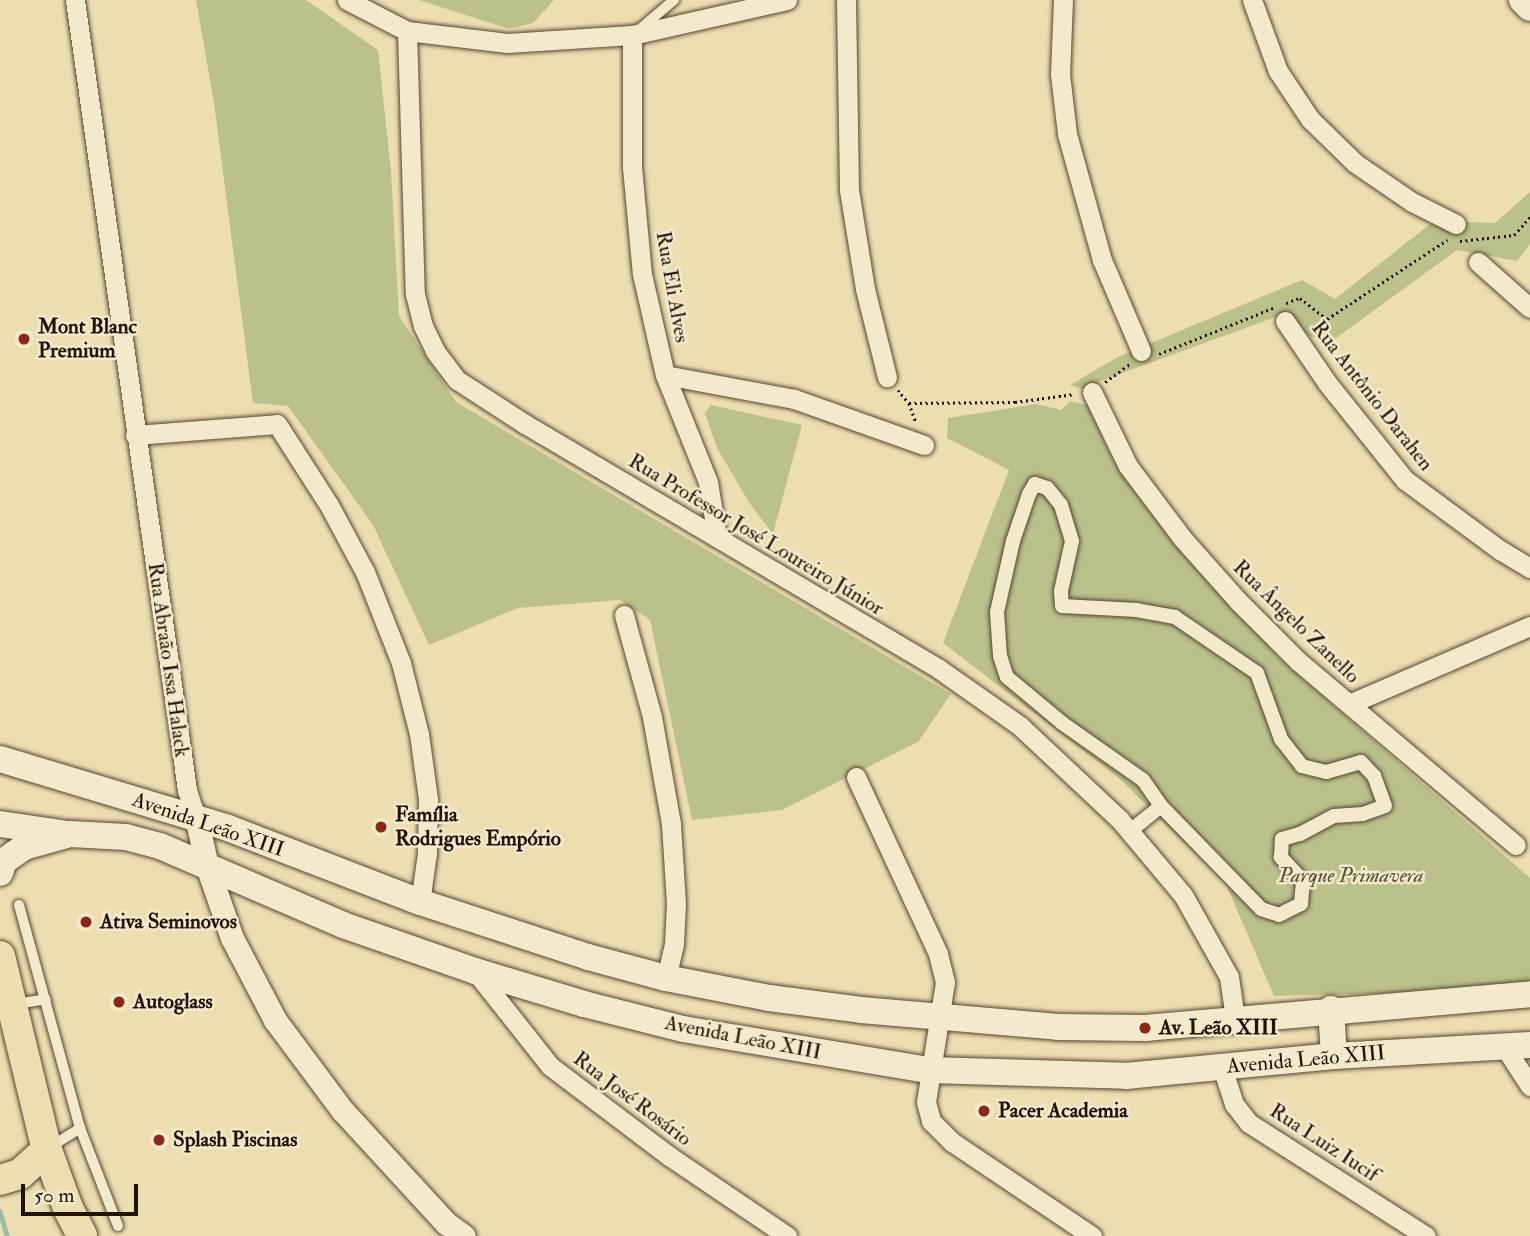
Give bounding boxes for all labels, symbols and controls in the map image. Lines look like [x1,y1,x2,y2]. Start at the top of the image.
street label: Rua Eli Alves [650,229,694,345]
place label: Mont Blanc Premium [38,314,137,364]
street label: Rua Antônio Darahen [1306,316,1438,476]
marker: Mont Blanc Premium [16,331,32,347]
street label: Rua Professor José Loureiro Júnior [624,449,888,621]
street label: Rua Ângelo Zanello [1227,555,1365,689]
street label: Rua Abraão Issa Halack [142,561,194,759]
street label: Avenida Leão XIII [129,787,287,863]
place label: Família Rodrigues Empório [395,802,561,852]
marker: Família Rodrigues Empório [373,819,389,835]
park label: Parque Primavera [1278,863,1424,889]
place label: Ativa Seminovos [100,909,237,935]
marker: Ativa Seminovos [78,914,94,930]
place label: Autoglass [133,989,213,1015]
marker: Autoglass [111,994,127,1010]
street label: Avenida Leão XIII [663,1010,823,1066]
place label: Av. Leão XIII [1159,1015,1278,1041]
marker: Av. Leão XIII [1137,1020,1153,1036]
street label: Avenida Leão XIII [1226,1041,1386,1079]
street label: Rua José Rosário [568,1046,696,1152]
place label: Pacer Academia [998,1098,1128,1124]
street label: Rua Luiz Iucif [1265,1098,1383,1188]
marker: Pacer Academia [976,1103,992,1119]
place label: Splash Piscinas [173,1127,297,1153]
marker: Splash Piscinas [151,1132,167,1148]
scale bar [24,1170,142,1214]
text: 50 m [34,1182,75,1209]

